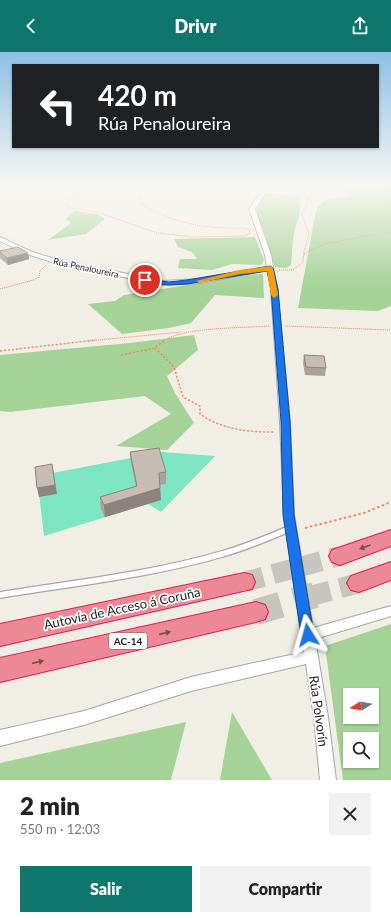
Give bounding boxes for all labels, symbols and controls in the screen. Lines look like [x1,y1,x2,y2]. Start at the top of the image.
icon: back [20,15,42,37]
text: Drivr [175,15,216,37]
icon: share [349,15,371,37]
text: 420 m [98,78,177,112]
icon: left [32,80,84,132]
text: Rúa Penaloureira [98,112,231,134]
street label: Rúa Penaloureira [52,255,120,280]
pin [128,263,162,297]
icon: arrive [134,269,156,291]
one-way arrow [359,544,371,550]
street label: Autovía de Acceso á Coruña [42,584,202,632]
position arrow [287,614,329,656]
one-way arrow [159,630,171,636]
road number: AC-14 [109,633,147,649]
one-way arrow [32,658,44,664]
street label: Rúa Polvorín [306,674,332,748]
north arrow [343,688,379,724]
map controls [343,688,379,768]
button: search [343,732,379,768]
text: 2 min [20,791,80,820]
button: close [329,793,371,835]
text: 550 m · 12:03 [20,821,100,837]
button: Salir [20,866,192,912]
button: Compartir [200,866,371,912]

